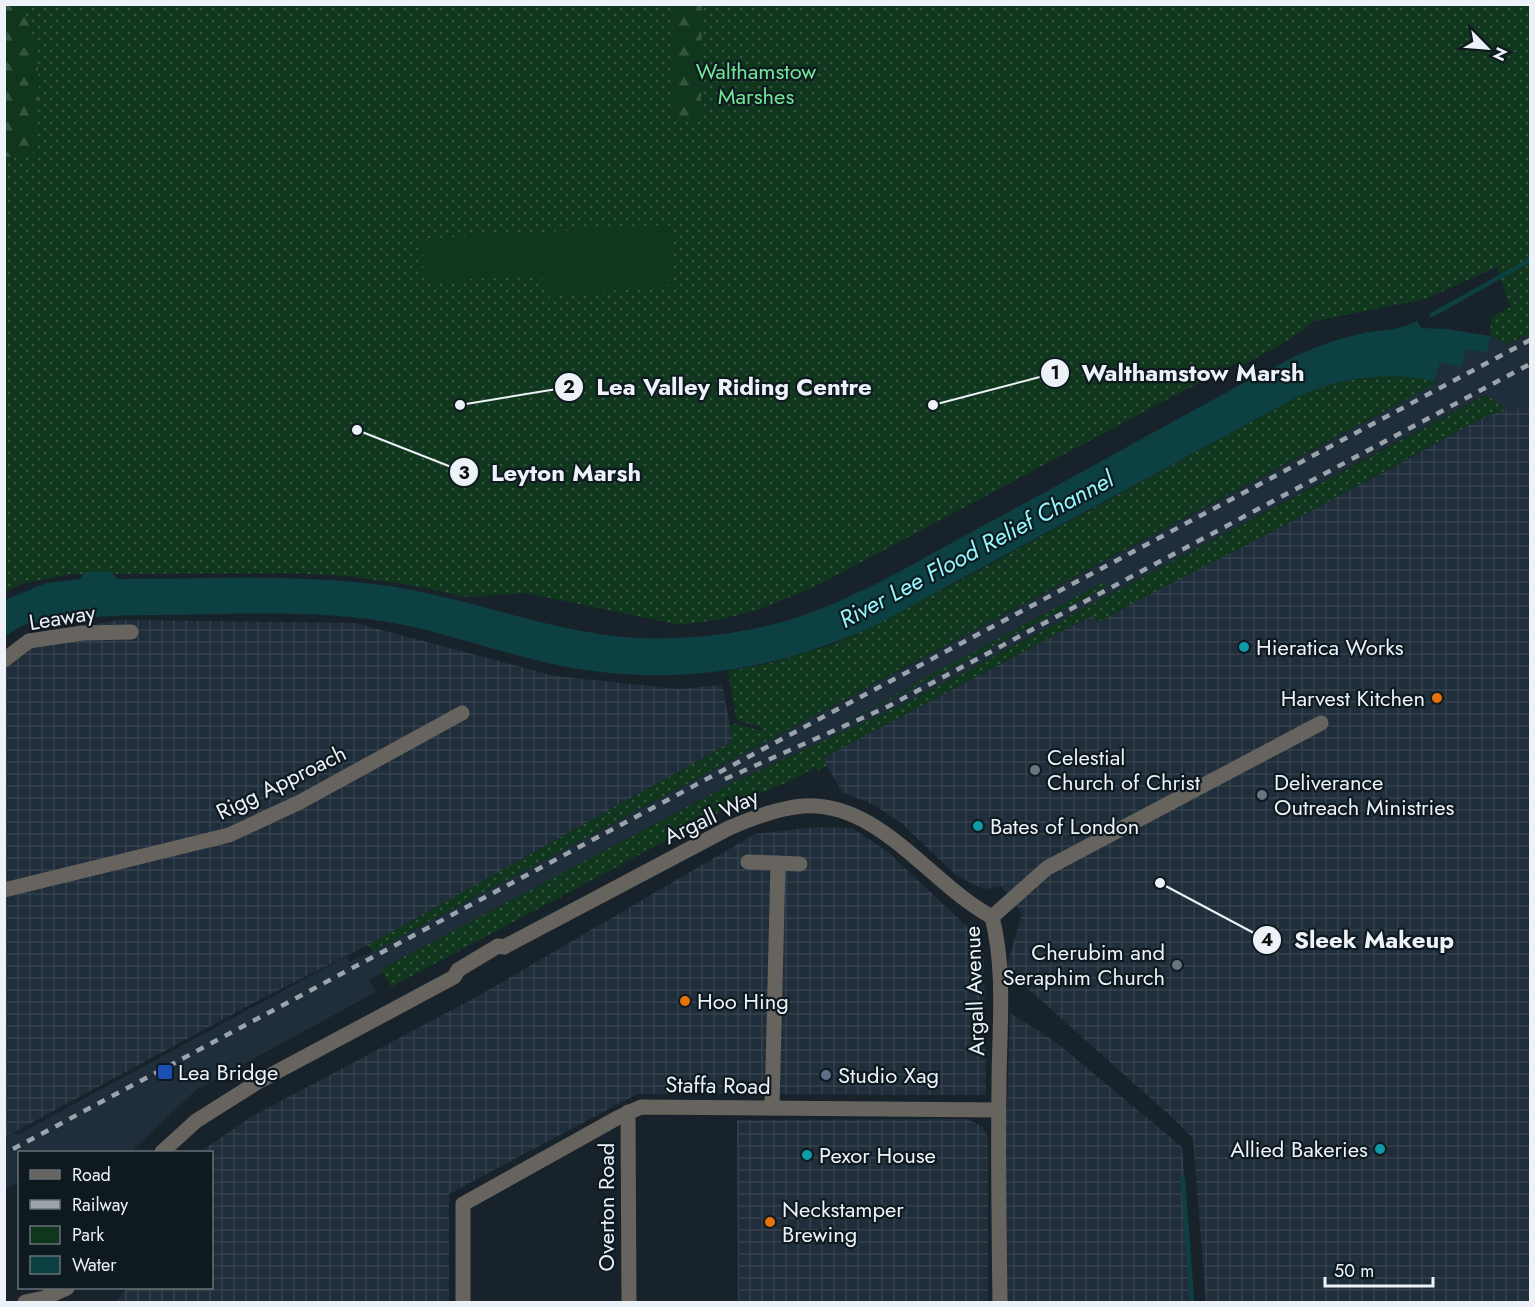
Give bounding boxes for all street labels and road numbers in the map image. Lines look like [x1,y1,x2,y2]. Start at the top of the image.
street label: Leaway [26,596,98,638]
street label: Rigg Approach [211,737,351,827]
street label: Argall Way [658,780,764,852]
street label: Argall Avenue [956,925,992,1057]
street label: Staffa Road [665,1068,771,1102]
street label: Overton Road [590,1143,622,1271]

